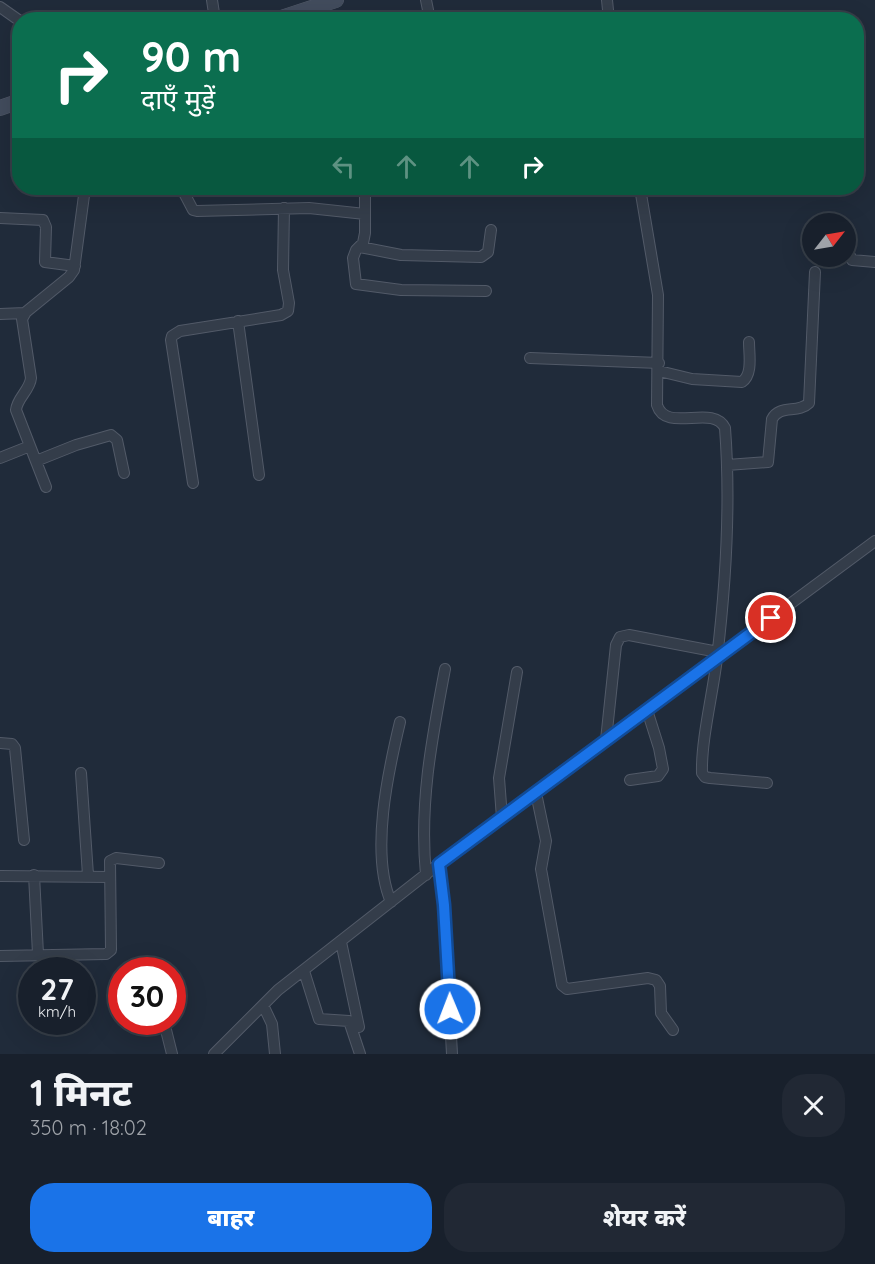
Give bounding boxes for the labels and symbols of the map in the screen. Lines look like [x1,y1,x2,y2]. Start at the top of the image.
north arrow [802,213,856,267]
pin [745,592,796,643]
speed limit sign: 30 [108,957,186,1035]
position arrow [418,977,482,1041]

